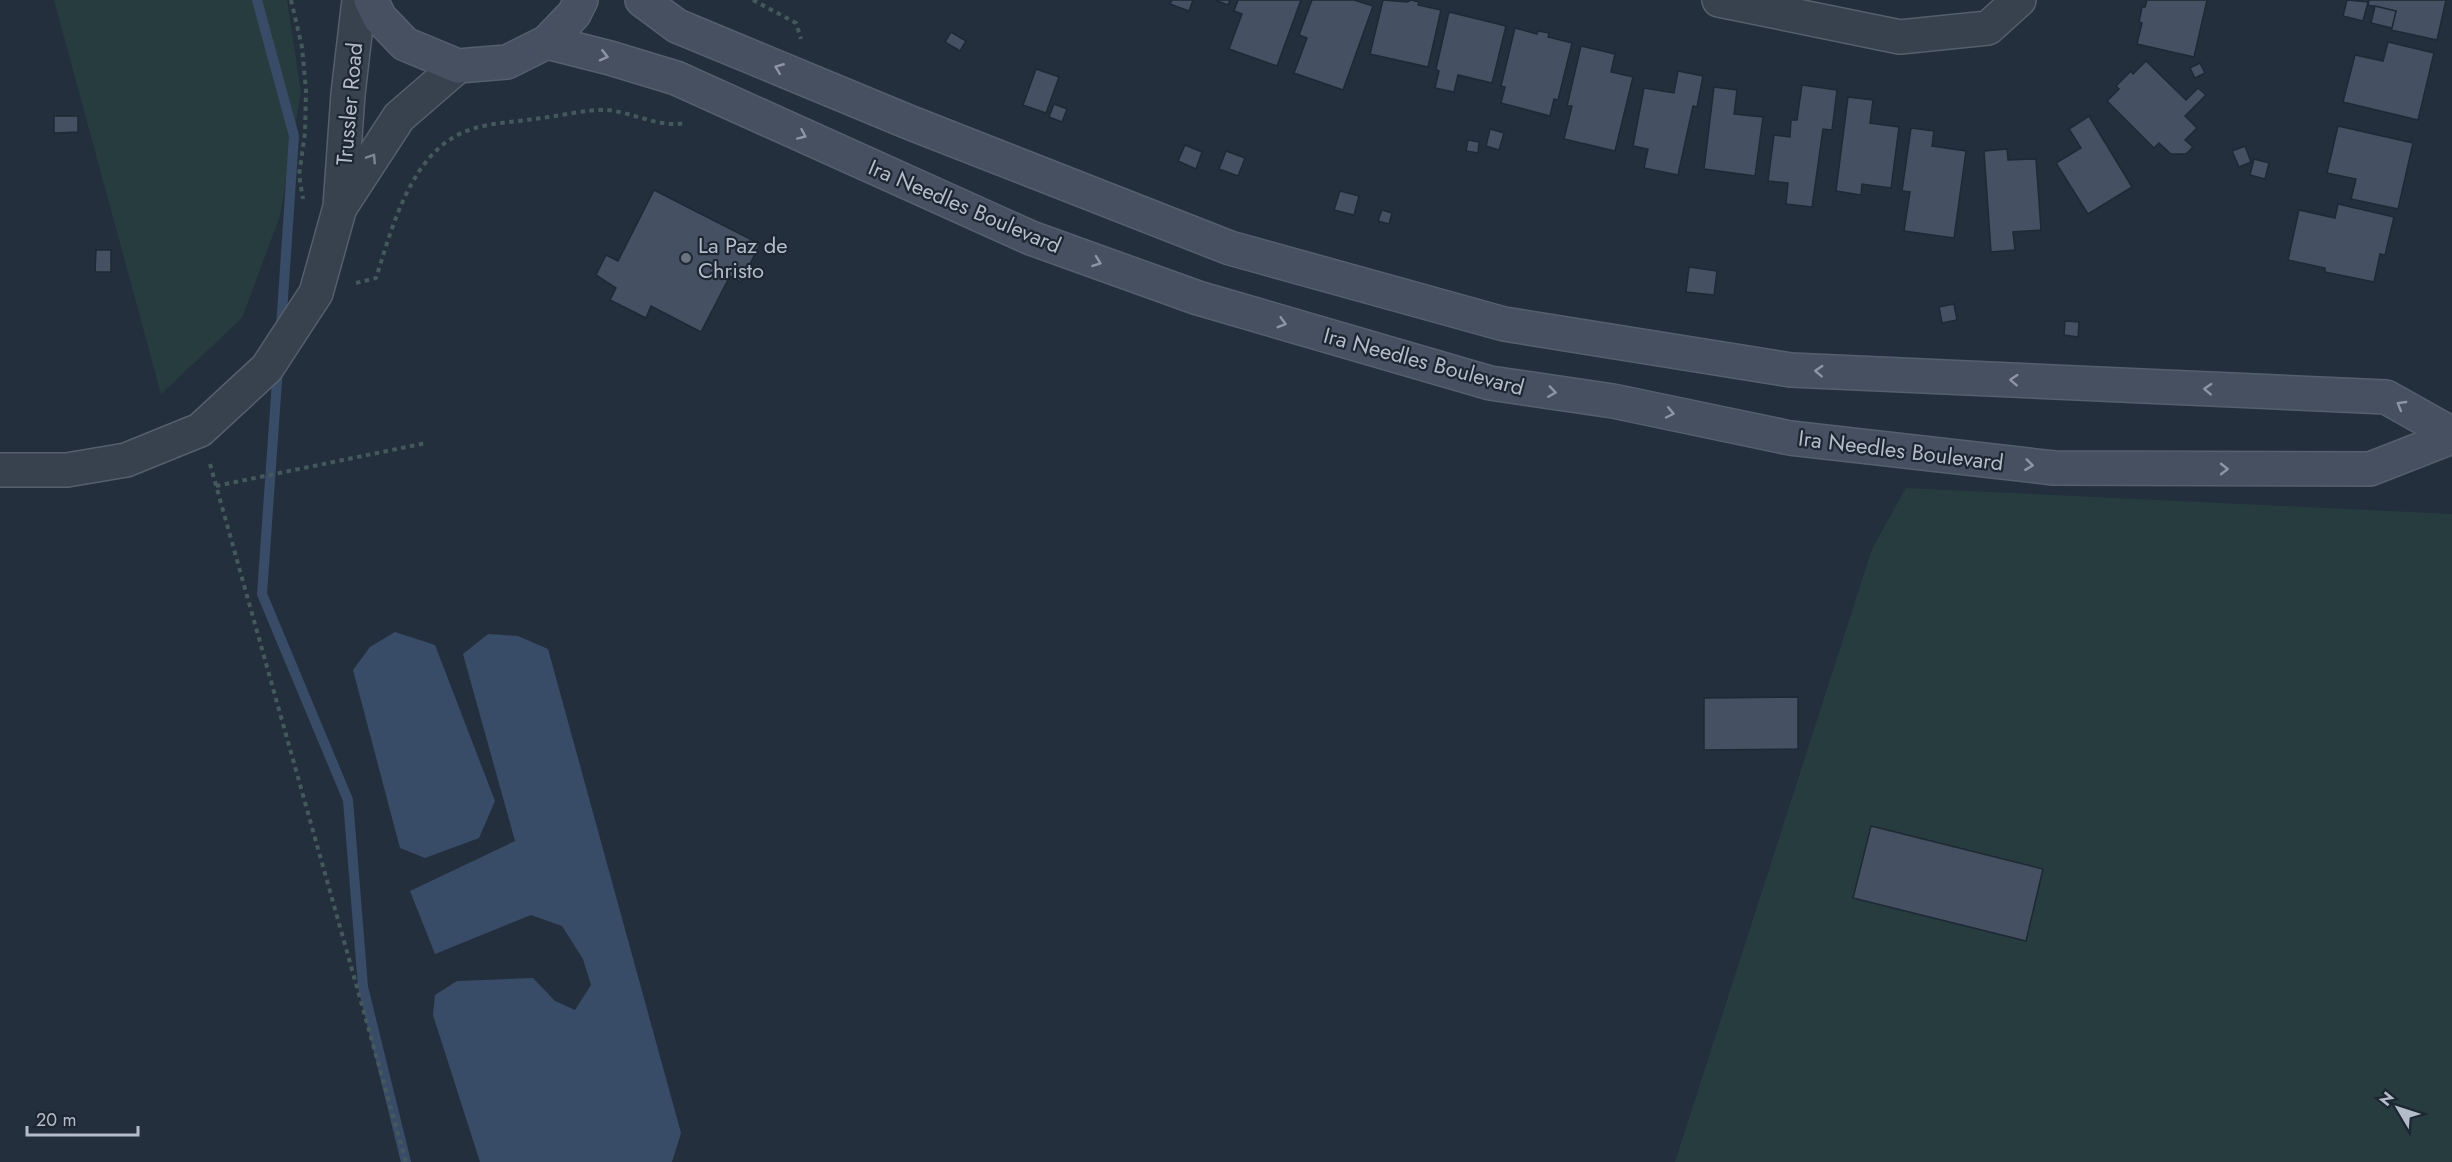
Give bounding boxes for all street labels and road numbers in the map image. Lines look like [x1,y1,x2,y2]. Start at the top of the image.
street label: Trussler Road [328,41,370,167]
street label: Ira Needles Boulevard [864,151,1066,261]
street label: Ira Needles Boulevard [1320,319,1528,403]
street label: Ira Needles Boulevard [1797,422,2005,478]

